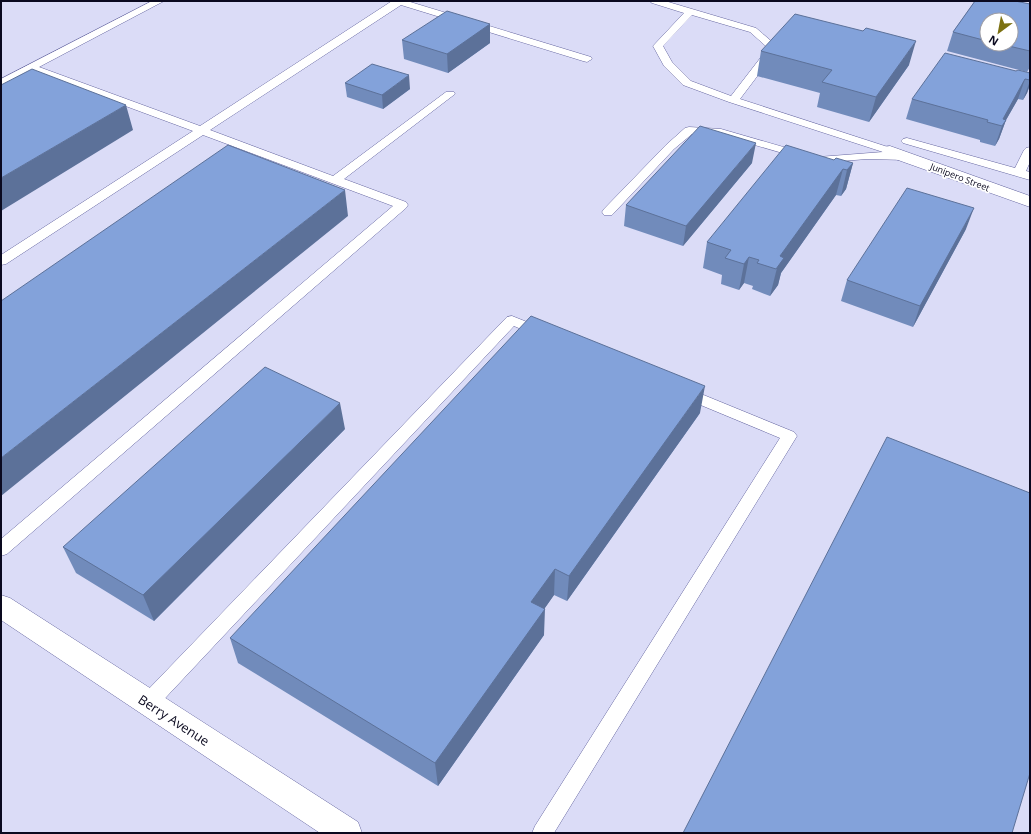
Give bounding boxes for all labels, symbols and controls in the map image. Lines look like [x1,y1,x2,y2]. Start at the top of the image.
north arrow [979,12,1019,52]
text: N [986,32,1001,50]
street label: Junipero Street [927,159,992,194]
street label: Berry Avenue [135,690,213,750]

